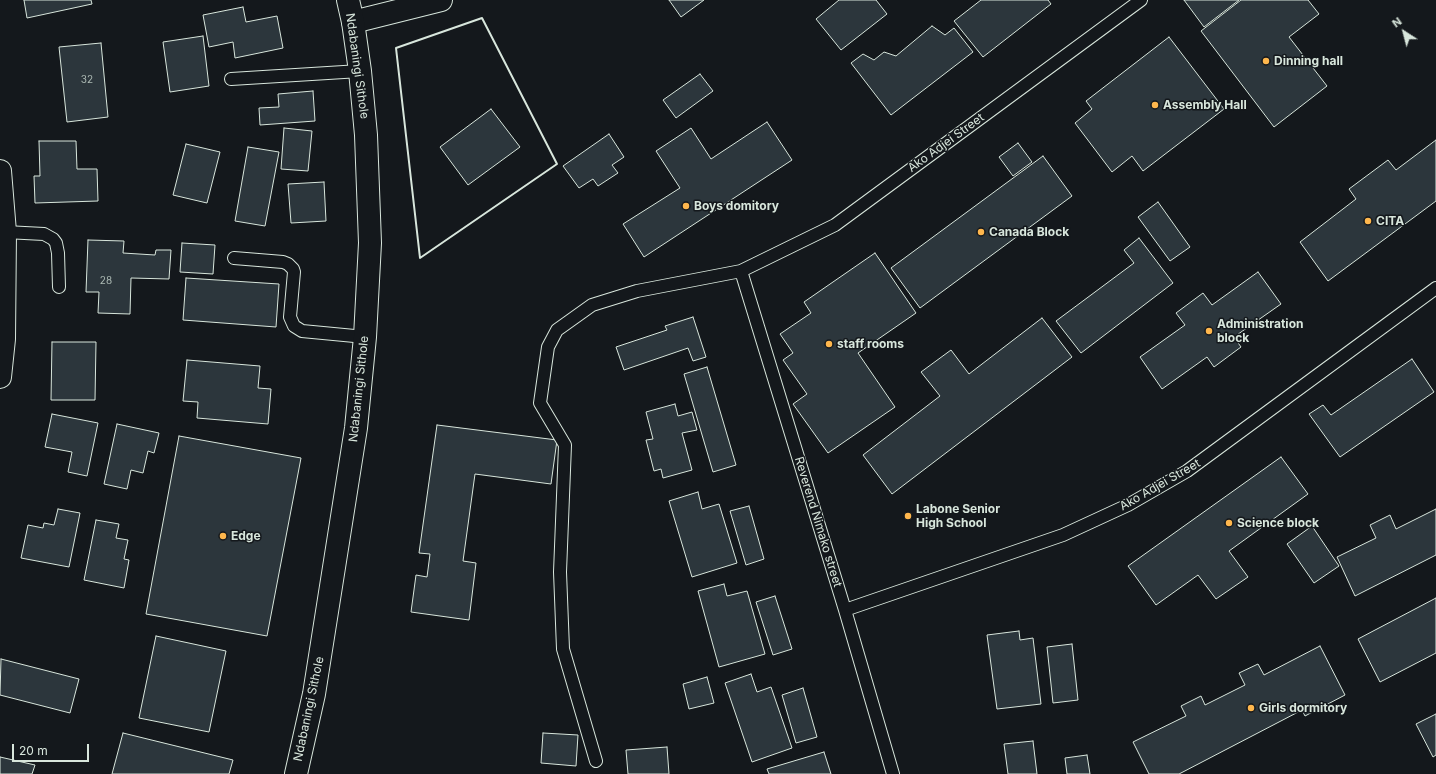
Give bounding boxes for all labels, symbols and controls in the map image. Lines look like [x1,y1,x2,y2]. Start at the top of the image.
street label: Ndabaningi Sithole [342,12,372,120]
north arrow [1384,12,1424,52]
text: N [1389,14,1404,30]
place label: Dinning hall [1274,54,1343,68]
marker: Dinning hall [1261,56,1271,66]
house number: 32 [81,74,93,86]
place label: Assembly Hall [1163,98,1247,112]
marker: Assembly Hall [1150,100,1160,110]
street label: Ako Adjei Street [905,110,987,176]
place label: Boys domitory [694,199,779,213]
marker: Boys domitory [681,201,691,211]
place label: CITA [1376,214,1404,228]
marker: CITA [1363,216,1373,226]
place label: Canada Block [989,225,1069,239]
marker: Canada Block [976,227,986,237]
house number: 28 [100,275,112,287]
place label: Administration block [1217,317,1303,345]
marker: Administration block [1204,326,1214,336]
street label: Ndabaningi Sithole [346,335,372,443]
place label: staff rooms [837,337,904,351]
marker: staff rooms [824,339,834,349]
street label: Reverend Nimako street [791,455,845,589]
street label: Ako Adjei Street [1117,456,1203,514]
place label: Labone Senior High School [916,502,1000,530]
marker: Labone Senior High School [903,511,913,521]
place label: Science block [1237,516,1319,530]
marker: Science block [1224,518,1234,528]
place label: Edge [231,529,261,543]
marker: Edge [218,531,228,541]
street label: Ndabaningi Sithole [291,655,327,763]
place label: Girls dormitory [1259,701,1347,715]
marker: Girls dormitory [1246,703,1256,713]
scale bar [14,736,91,762]
text: 20 m [19,743,48,758]

